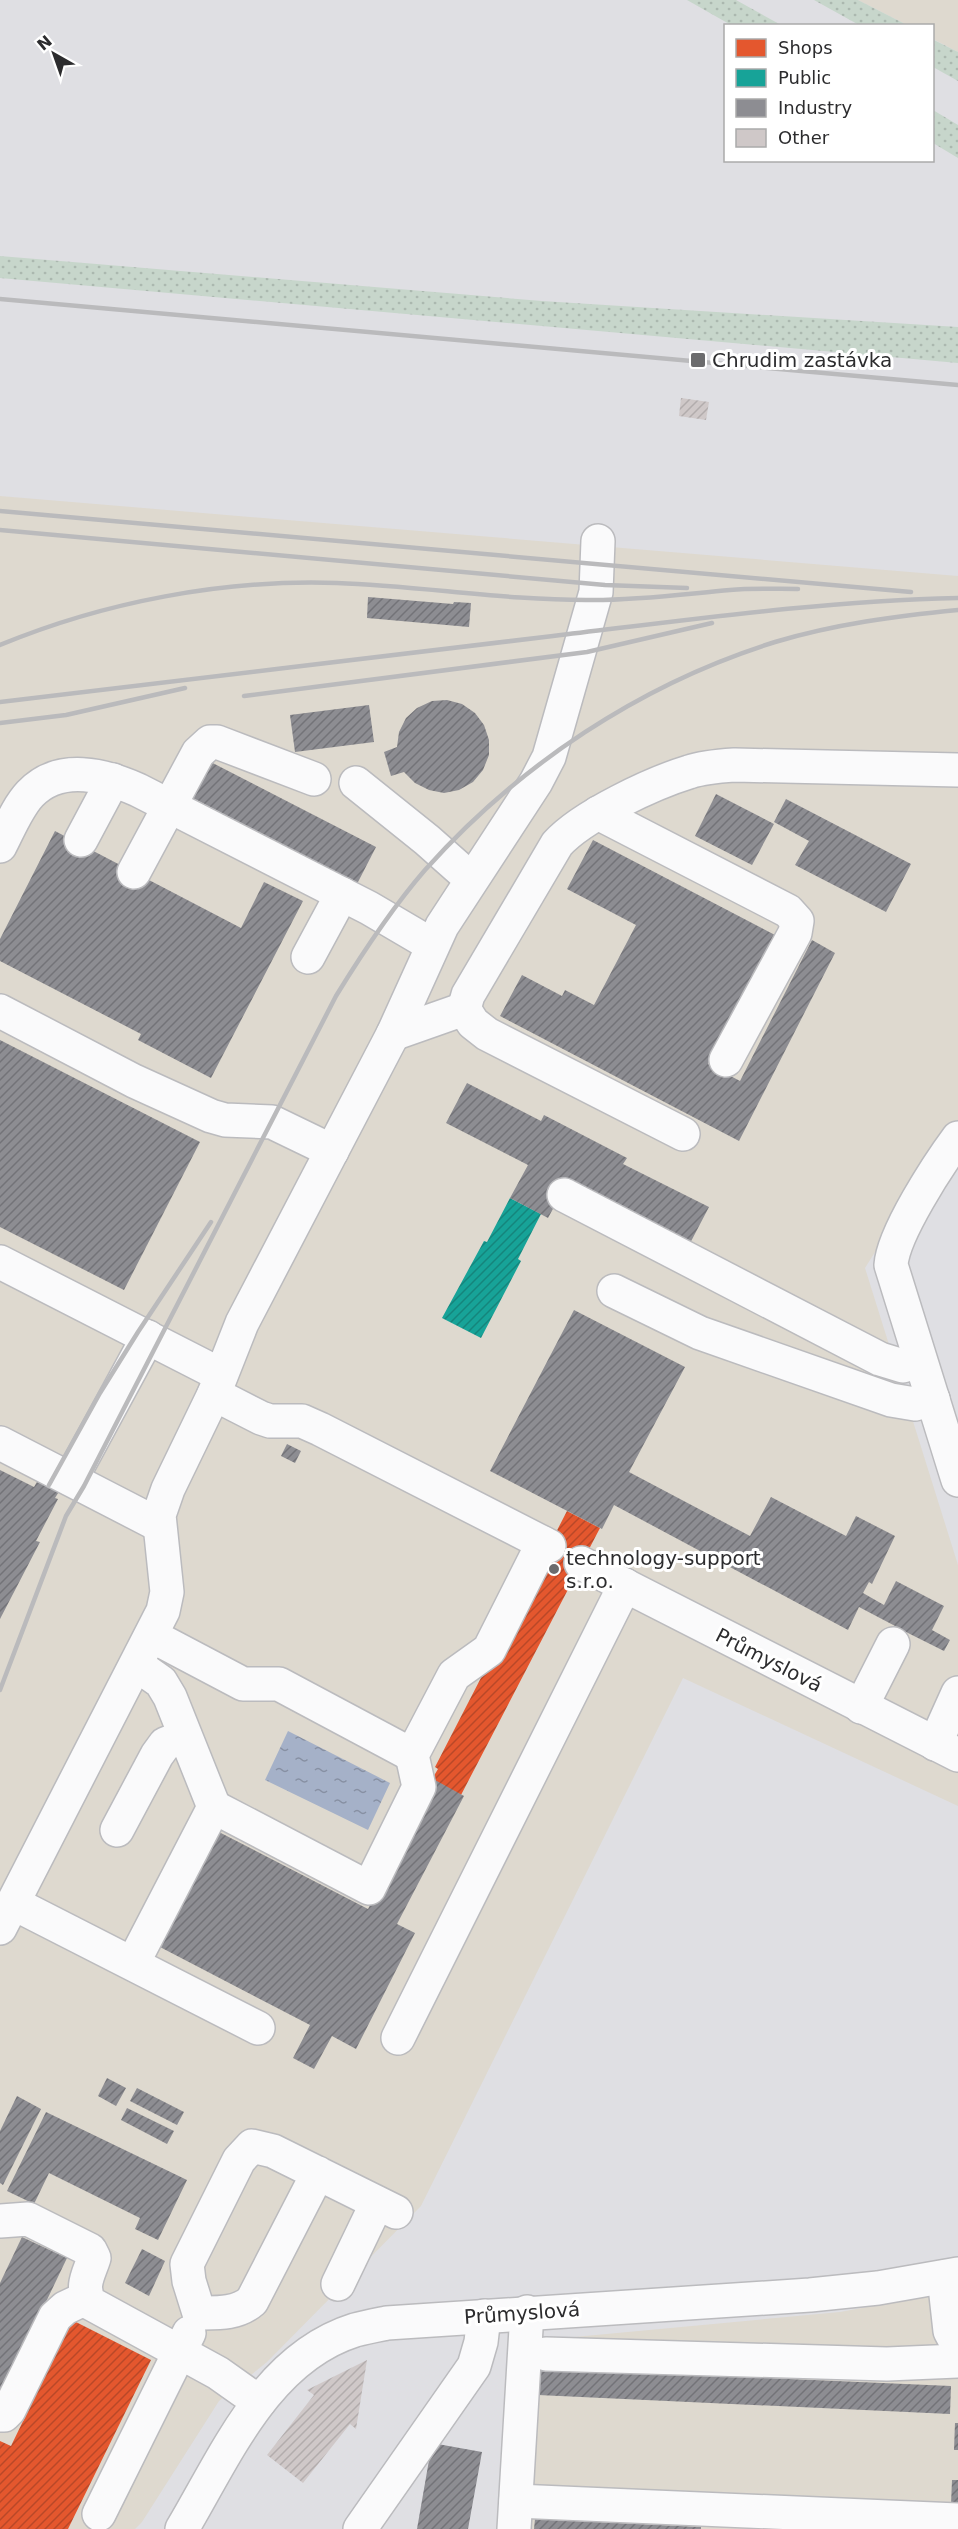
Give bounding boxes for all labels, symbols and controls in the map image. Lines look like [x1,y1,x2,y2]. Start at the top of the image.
north arrow [24,24,84,84]
legend [724,24,934,162]
text: N [33,31,56,54]
text: Shops [778,37,833,58]
text: Public [778,67,831,88]
text: Industry [778,97,852,118]
text: Other [778,127,830,148]
place label: Chrudim zastávka [712,348,892,372]
marker: Chrudim zastávka [689,351,707,369]
place label: technology-support s.r.o. [566,1546,761,1593]
marker: technology-support s.r.o. [547,1562,561,1576]
street label: Průmyslová [712,1623,826,1697]
street label: Průmyslová [463,2297,581,2329]

